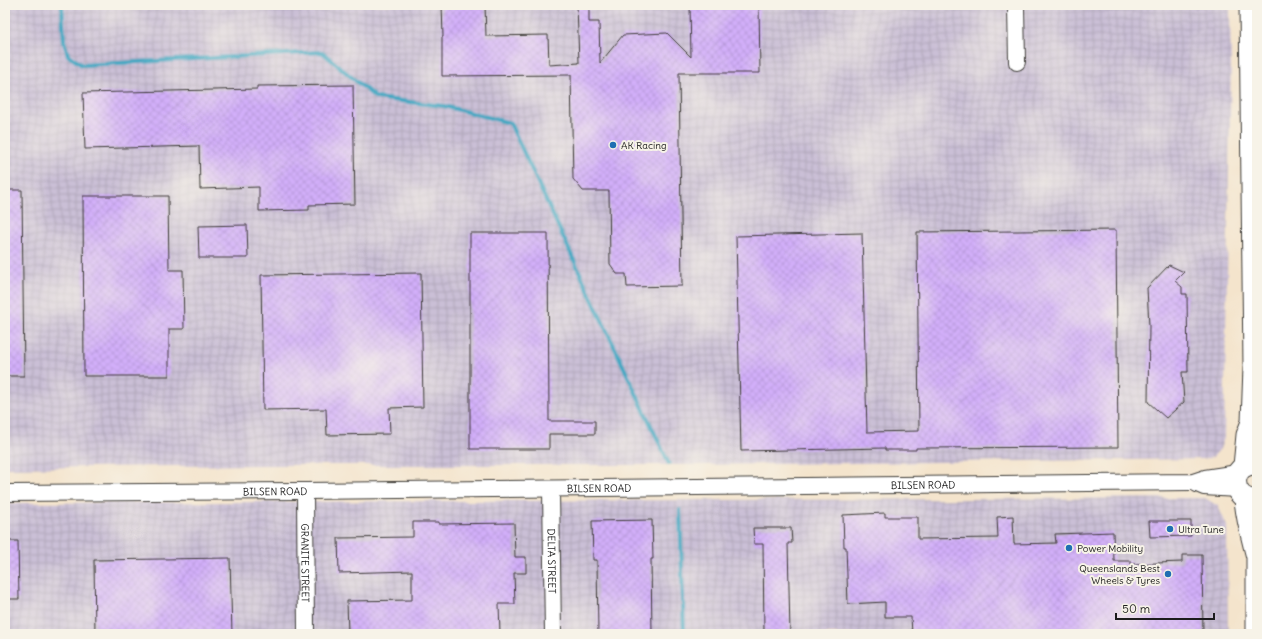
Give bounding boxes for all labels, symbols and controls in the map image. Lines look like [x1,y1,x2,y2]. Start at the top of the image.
place label: AK Racing [621,139,667,152]
marker: AK Racing [608,140,618,150]
street label: BILSEN ROAD [891,478,955,492]
street label: BILSEN ROAD [567,482,631,495]
street label: BILSEN ROAD [243,485,307,498]
street label: GRANITE STREET [298,523,312,603]
place label: Ultra Tune [1178,523,1224,536]
marker: Ultra Tune [1165,524,1175,534]
street label: DELTA STREET [545,528,558,594]
place label: Power Mobility [1077,542,1143,555]
marker: Power Mobility [1064,543,1074,553]
place label: Queenslands Best Wheels & Tyres [1079,562,1161,587]
marker: Queenslands Best Wheels & Tyres [1163,569,1173,579]
scale bar [1116,595,1214,621]
text: 50 m [1122,601,1151,616]

